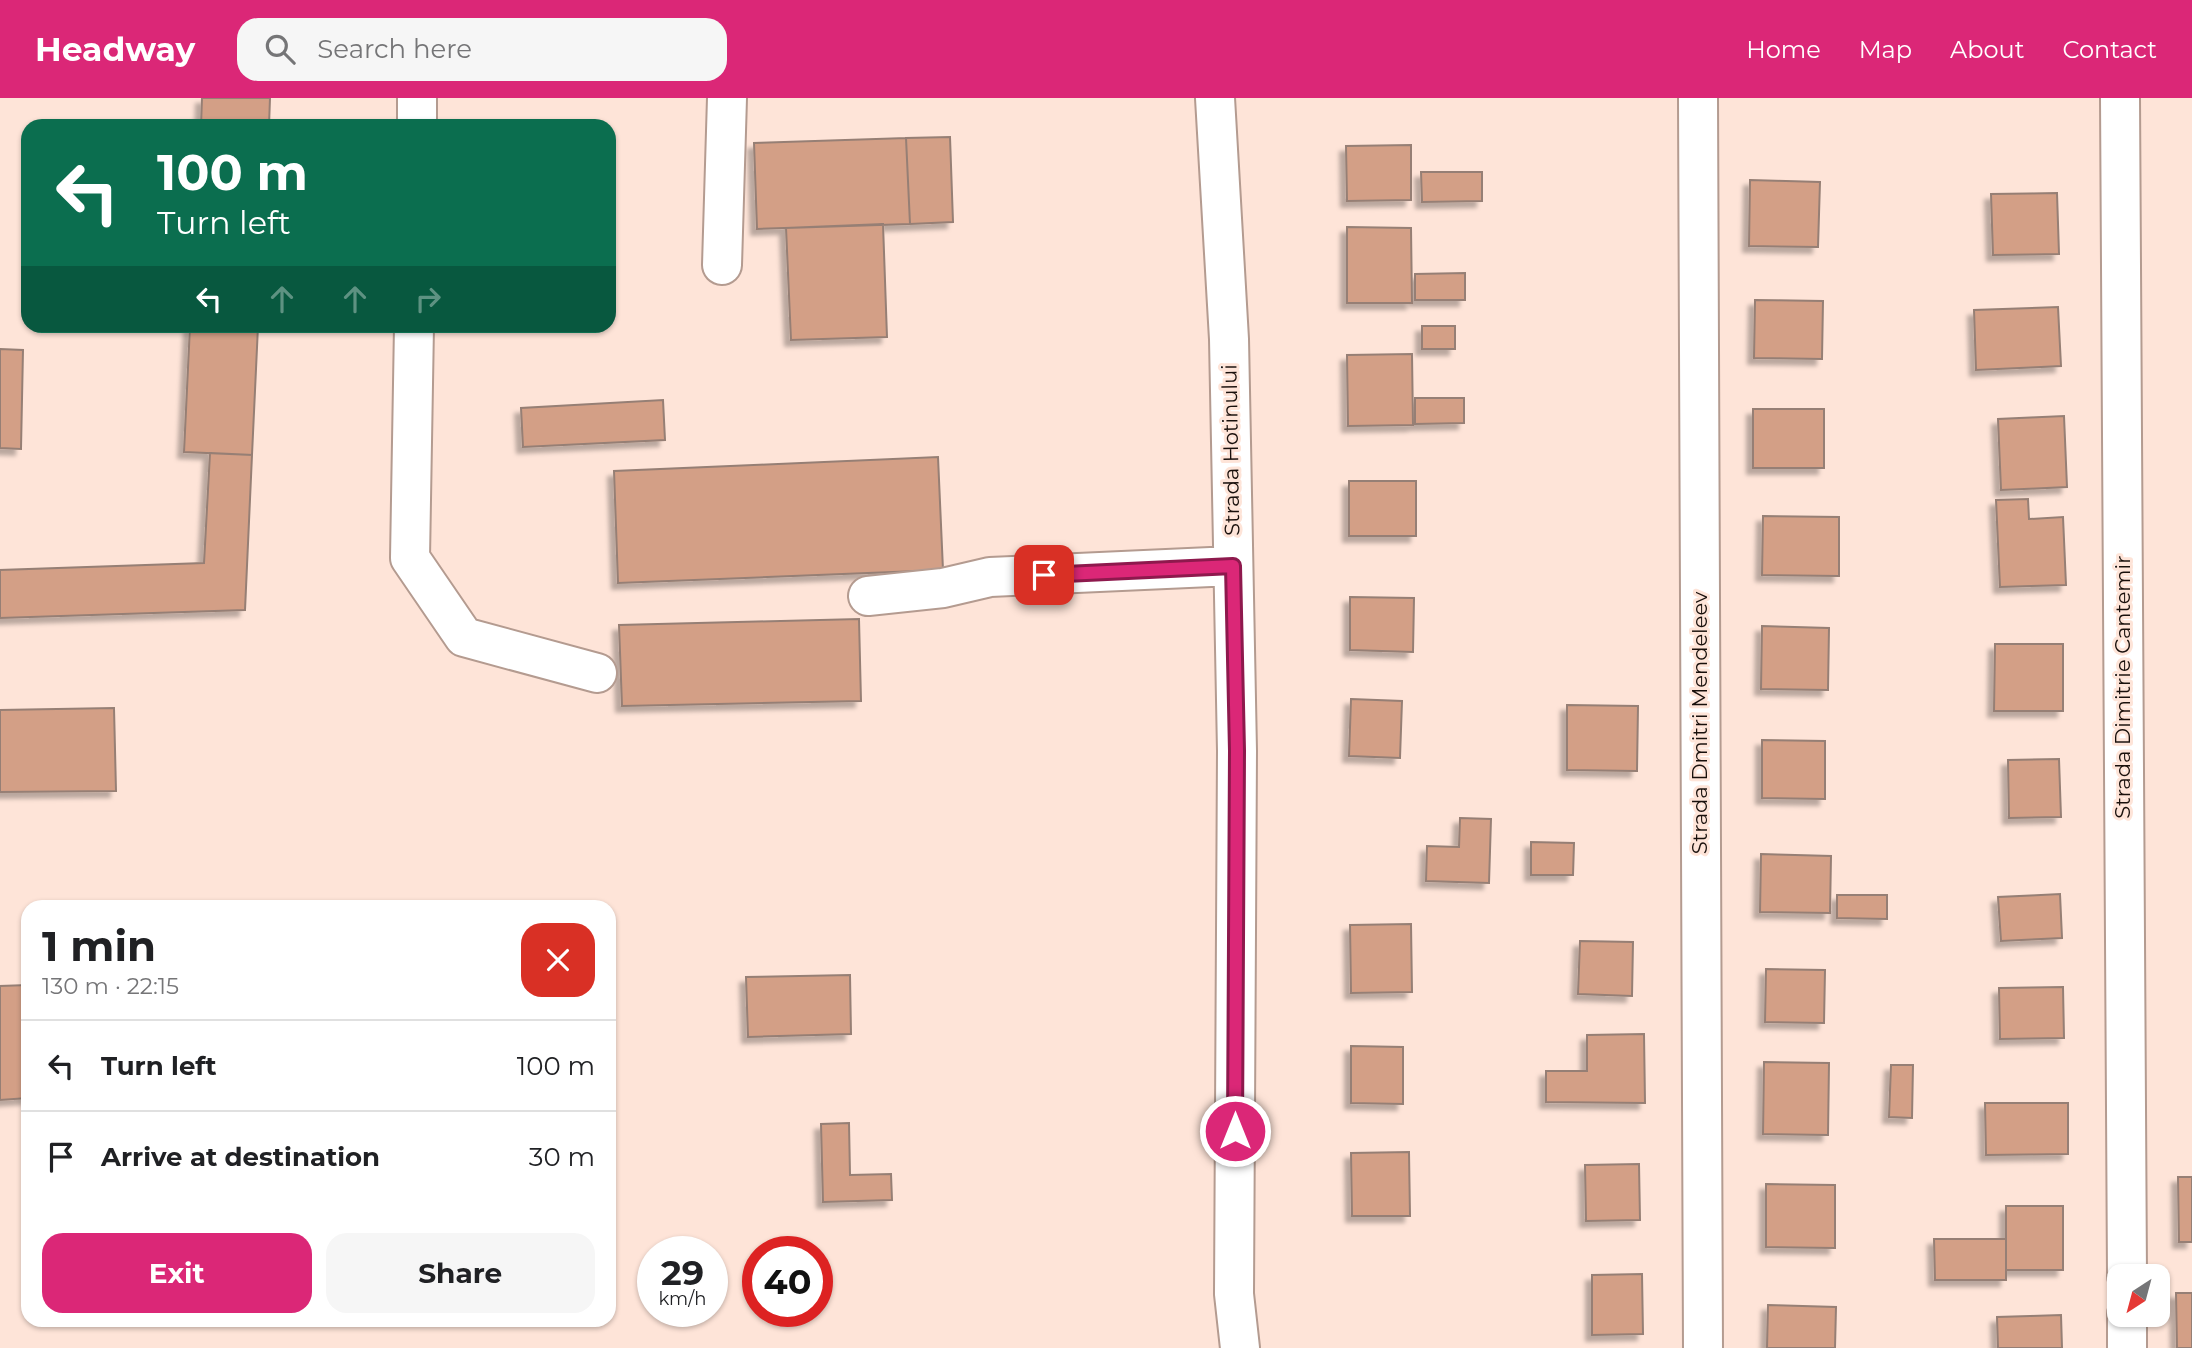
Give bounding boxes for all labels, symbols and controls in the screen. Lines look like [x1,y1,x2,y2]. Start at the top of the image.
search box [237,18,727,81]
text: Headway [35,29,195,69]
icon: search [261,30,299,68]
text: Search here [317,33,472,65]
text: Home [1746,35,1821,64]
text: Map [1859,35,1912,64]
text: About [1950,35,2024,64]
text: Contact [2062,35,2157,64]
text: 100 m [157,143,308,202]
icon: left [42,147,133,238]
text: Turn left [157,203,291,242]
icon: left [190,280,228,318]
icon: ahead [263,280,301,318]
icon: ahead [336,280,374,318]
icon: right [409,280,447,318]
street label: Strada Hotinului [1217,364,1244,536]
pin [1014,545,1074,605]
street label: Strada Dimitrie Cantemir [2110,555,2135,819]
icon: arrive [1025,556,1063,594]
street label: Strada Dmitri Mendeleev [1687,591,1712,854]
text: 1 min [42,920,156,972]
button: close [521,923,595,997]
text: 130 m · 22:15 [42,972,179,1000]
icon: left [42,1047,80,1085]
text: Turn left [101,1050,217,1082]
text: 100 m [517,1050,595,1082]
position arrow [1198,1094,1272,1168]
icon: arrive [42,1138,80,1176]
text: Arrive at destination [101,1141,380,1173]
text: 30 m [529,1141,595,1173]
button: Exit [42,1233,312,1313]
button: Share [326,1233,595,1313]
speed limit sign: 40 [742,1236,833,1327]
text: 29 [661,1251,704,1294]
north arrow [2107,1264,2170,1326]
map controls [2107,1264,2170,1327]
text: km/h [658,1288,707,1310]

